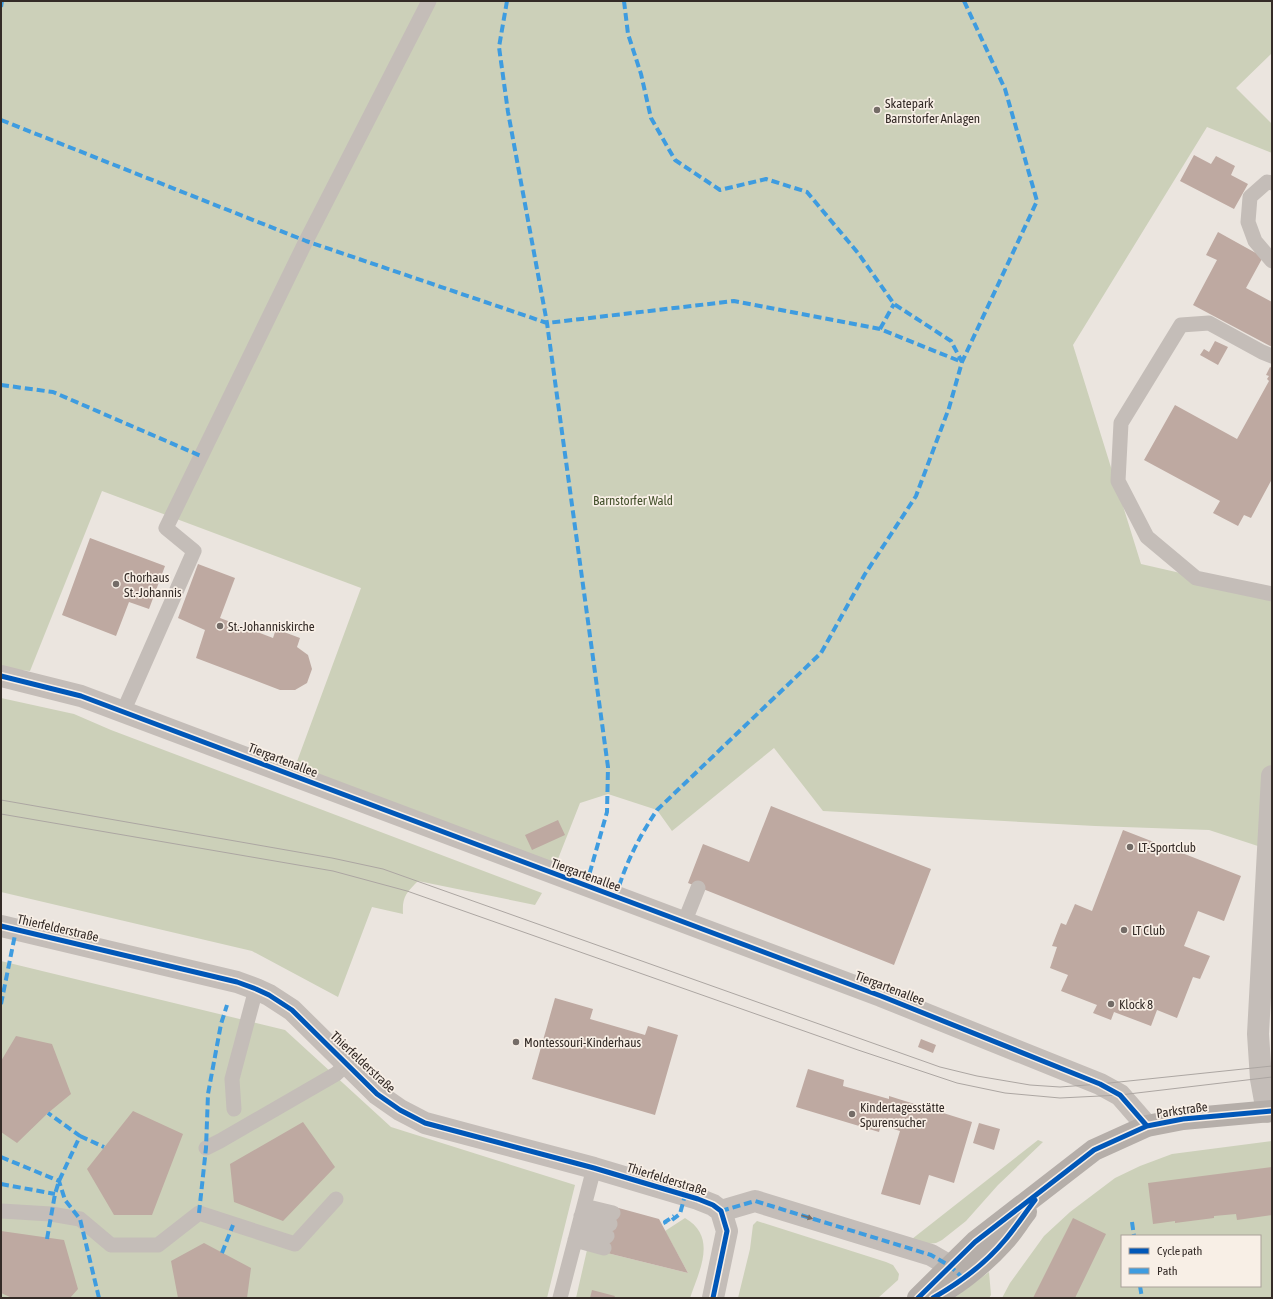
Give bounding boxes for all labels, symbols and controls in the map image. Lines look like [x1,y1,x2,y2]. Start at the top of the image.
place label: Skatepark Barnstorfer Anlagen [885,96,980,126]
marker: Skatepark Barnstorfer Anlagen [872,105,882,115]
park label: Barnstorfer Wald [593,493,673,508]
place label: Chorhaus St.-Johannis [124,570,182,600]
marker: Chorhaus St.-Johannis [111,579,121,589]
place label: St.-Johanniskirche [228,619,315,634]
marker: St.-Johanniskirche [215,621,225,631]
street label: Tiergartenallee [246,740,320,780]
place label: LT-Sportclub [1138,840,1196,855]
marker: LT-Sportclub [1125,842,1135,852]
street label: Tiergartenallee [549,855,623,895]
street label: Thierfelderstraße [16,911,100,945]
place label: LT Club [1132,923,1165,938]
marker: LT Club [1119,925,1129,935]
street label: Tiergartenallee [853,968,927,1008]
place label: Klock 8 [1119,997,1153,1012]
marker: Klock 8 [1106,999,1116,1009]
street label: Thierfelderstraße [328,1028,399,1096]
place label: Montessouri-Kinderhaus [524,1035,641,1050]
marker: Montessouri-Kinderhaus [511,1037,521,1047]
street label: Parkstraße [1155,1099,1209,1121]
place label: Kindertagesstätte Spurensucher [860,1100,945,1130]
marker: Kindertagesstätte Spurensucher [847,1109,857,1119]
street label: Thierfelderstraße [625,1160,709,1198]
one-way arrow [801,1214,813,1220]
legend [1121,1235,1261,1287]
text: Cycle path [1157,1244,1202,1258]
text: Path [1157,1264,1178,1278]

